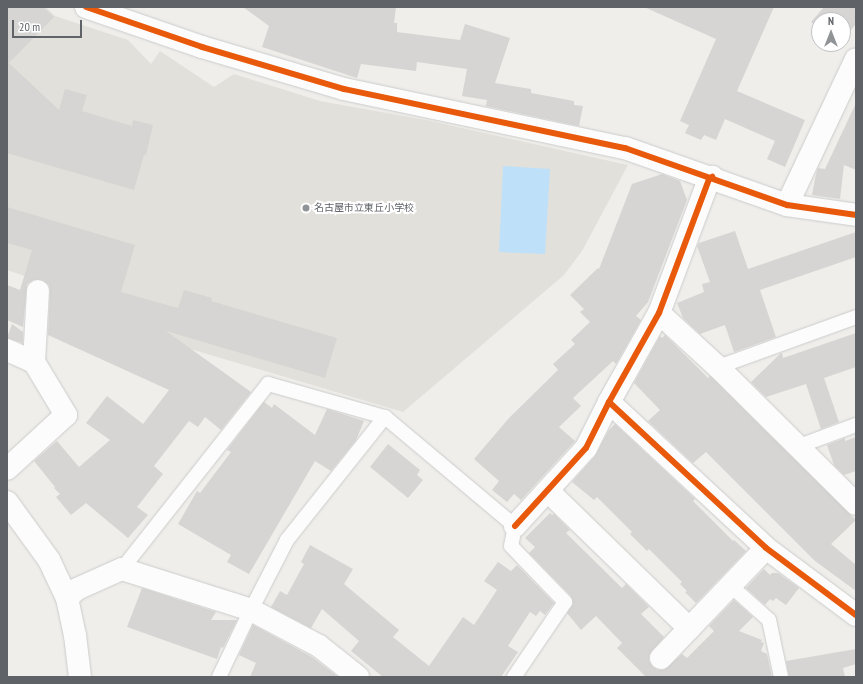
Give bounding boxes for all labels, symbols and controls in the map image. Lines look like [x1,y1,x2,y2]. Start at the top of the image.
scale bar [14,12,84,38]
north arrow [811,12,851,52]
text: N [828,14,834,28]
text: 20 m [19,19,40,34]
place label: 名古屋市立東丘小学校 [314,202,414,214]
marker: 名古屋市立東丘小学校 [301,203,311,213]

